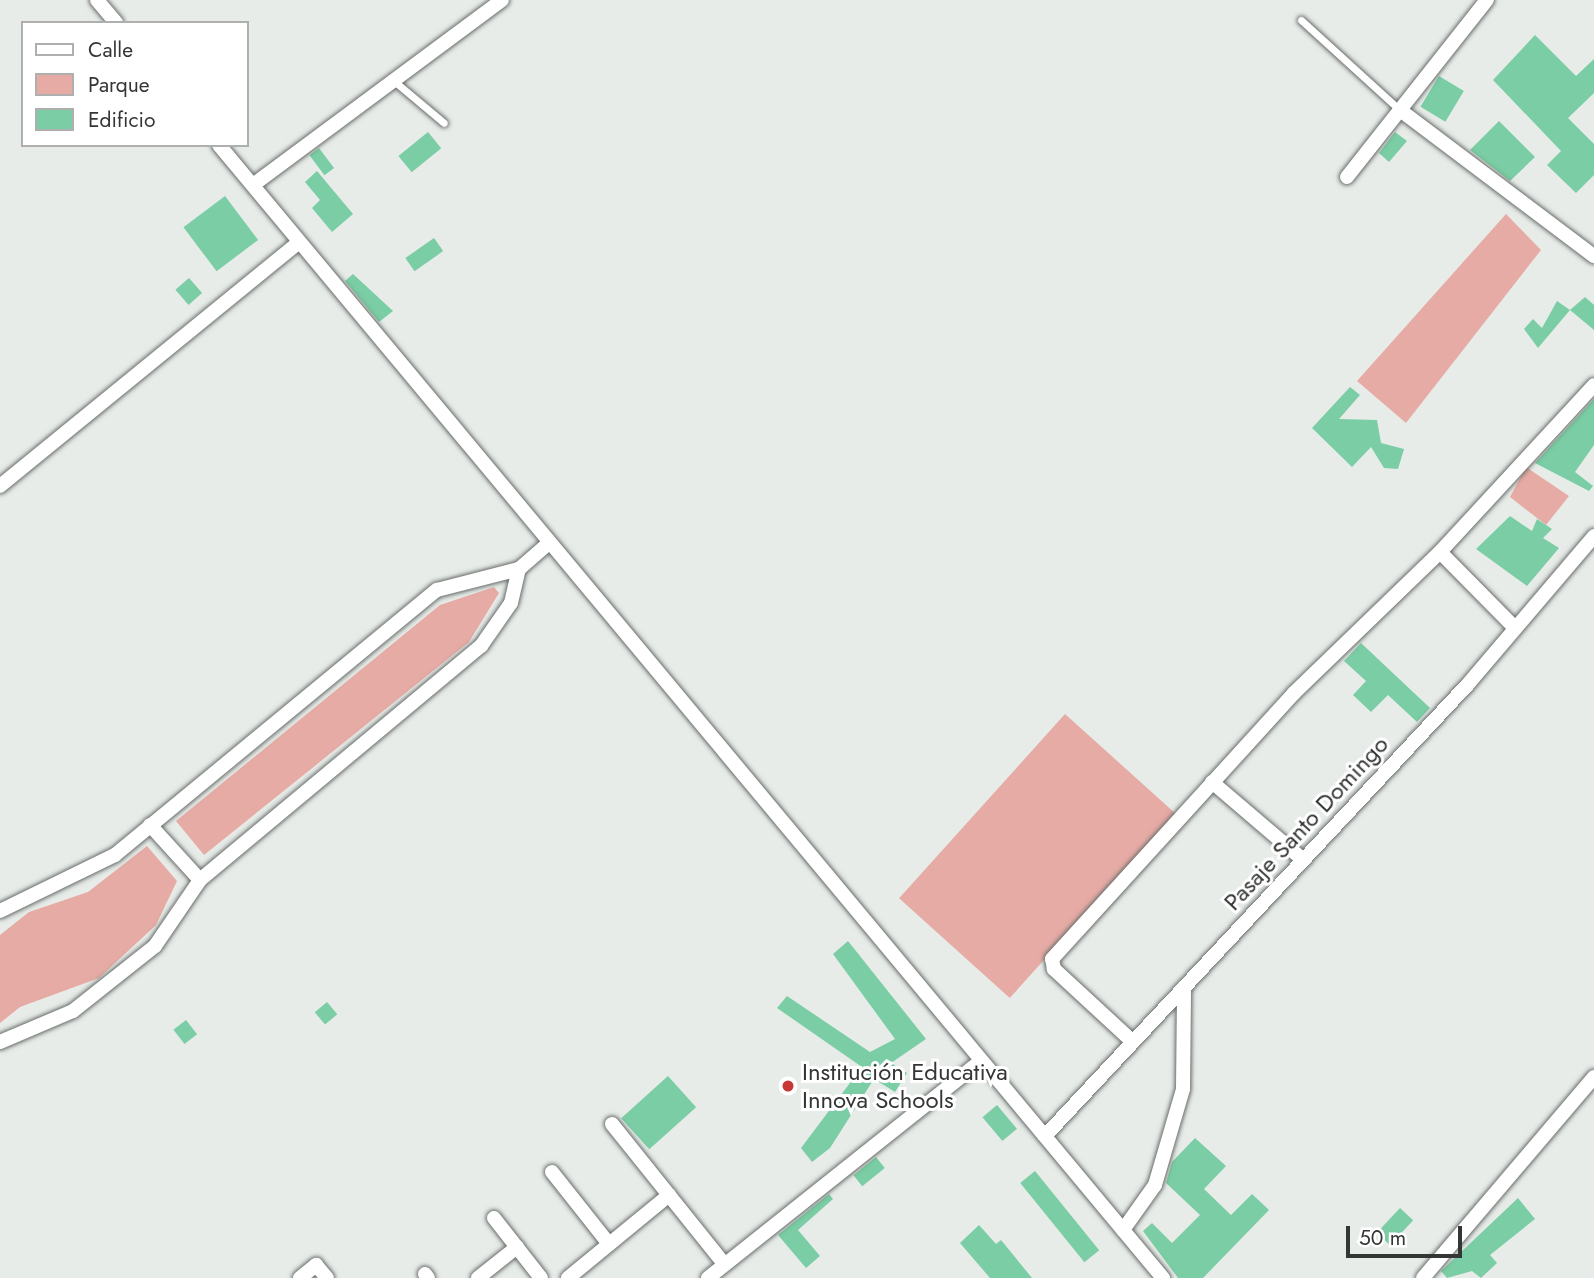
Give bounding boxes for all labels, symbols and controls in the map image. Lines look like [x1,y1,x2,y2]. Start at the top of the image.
legend [21,21,248,147]
text: Calle [88,35,133,65]
text: Parque [88,70,150,100]
text: Edificio [88,105,155,135]
street label: Pasaje Santo Domingo [1218,730,1394,916]
place label: Institución Educativa Innova Schools [802,1058,1008,1114]
marker: Institución Educativa Innova Schools [780,1078,796,1094]
scale bar [1349,1212,1464,1256]
text: 50 m [1359,1223,1406,1253]

